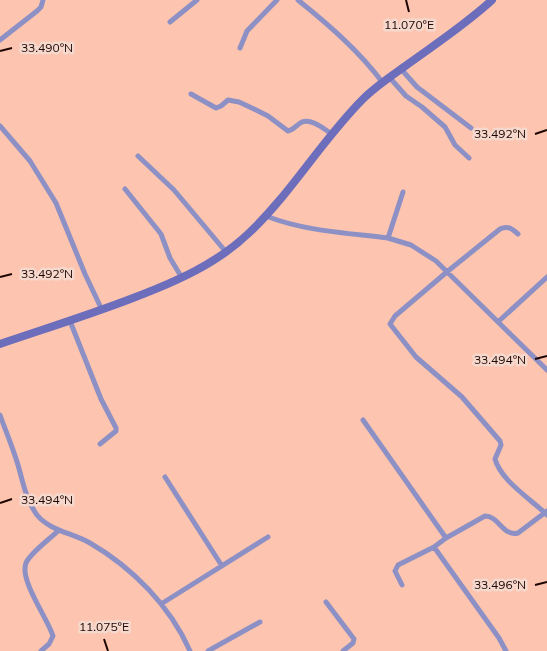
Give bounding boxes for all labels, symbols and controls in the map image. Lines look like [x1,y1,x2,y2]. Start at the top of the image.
text: 11.070°E [384,17,434,32]
text: 33.490°N [21,40,73,55]
text: 33.492°N [474,126,526,141]
text: 33.492°N [21,266,73,281]
text: 33.494°N [474,352,526,367]
text: 33.494°N [21,492,73,507]
text: 33.496°N [474,577,526,592]
text: 11.075°E [79,619,129,634]

